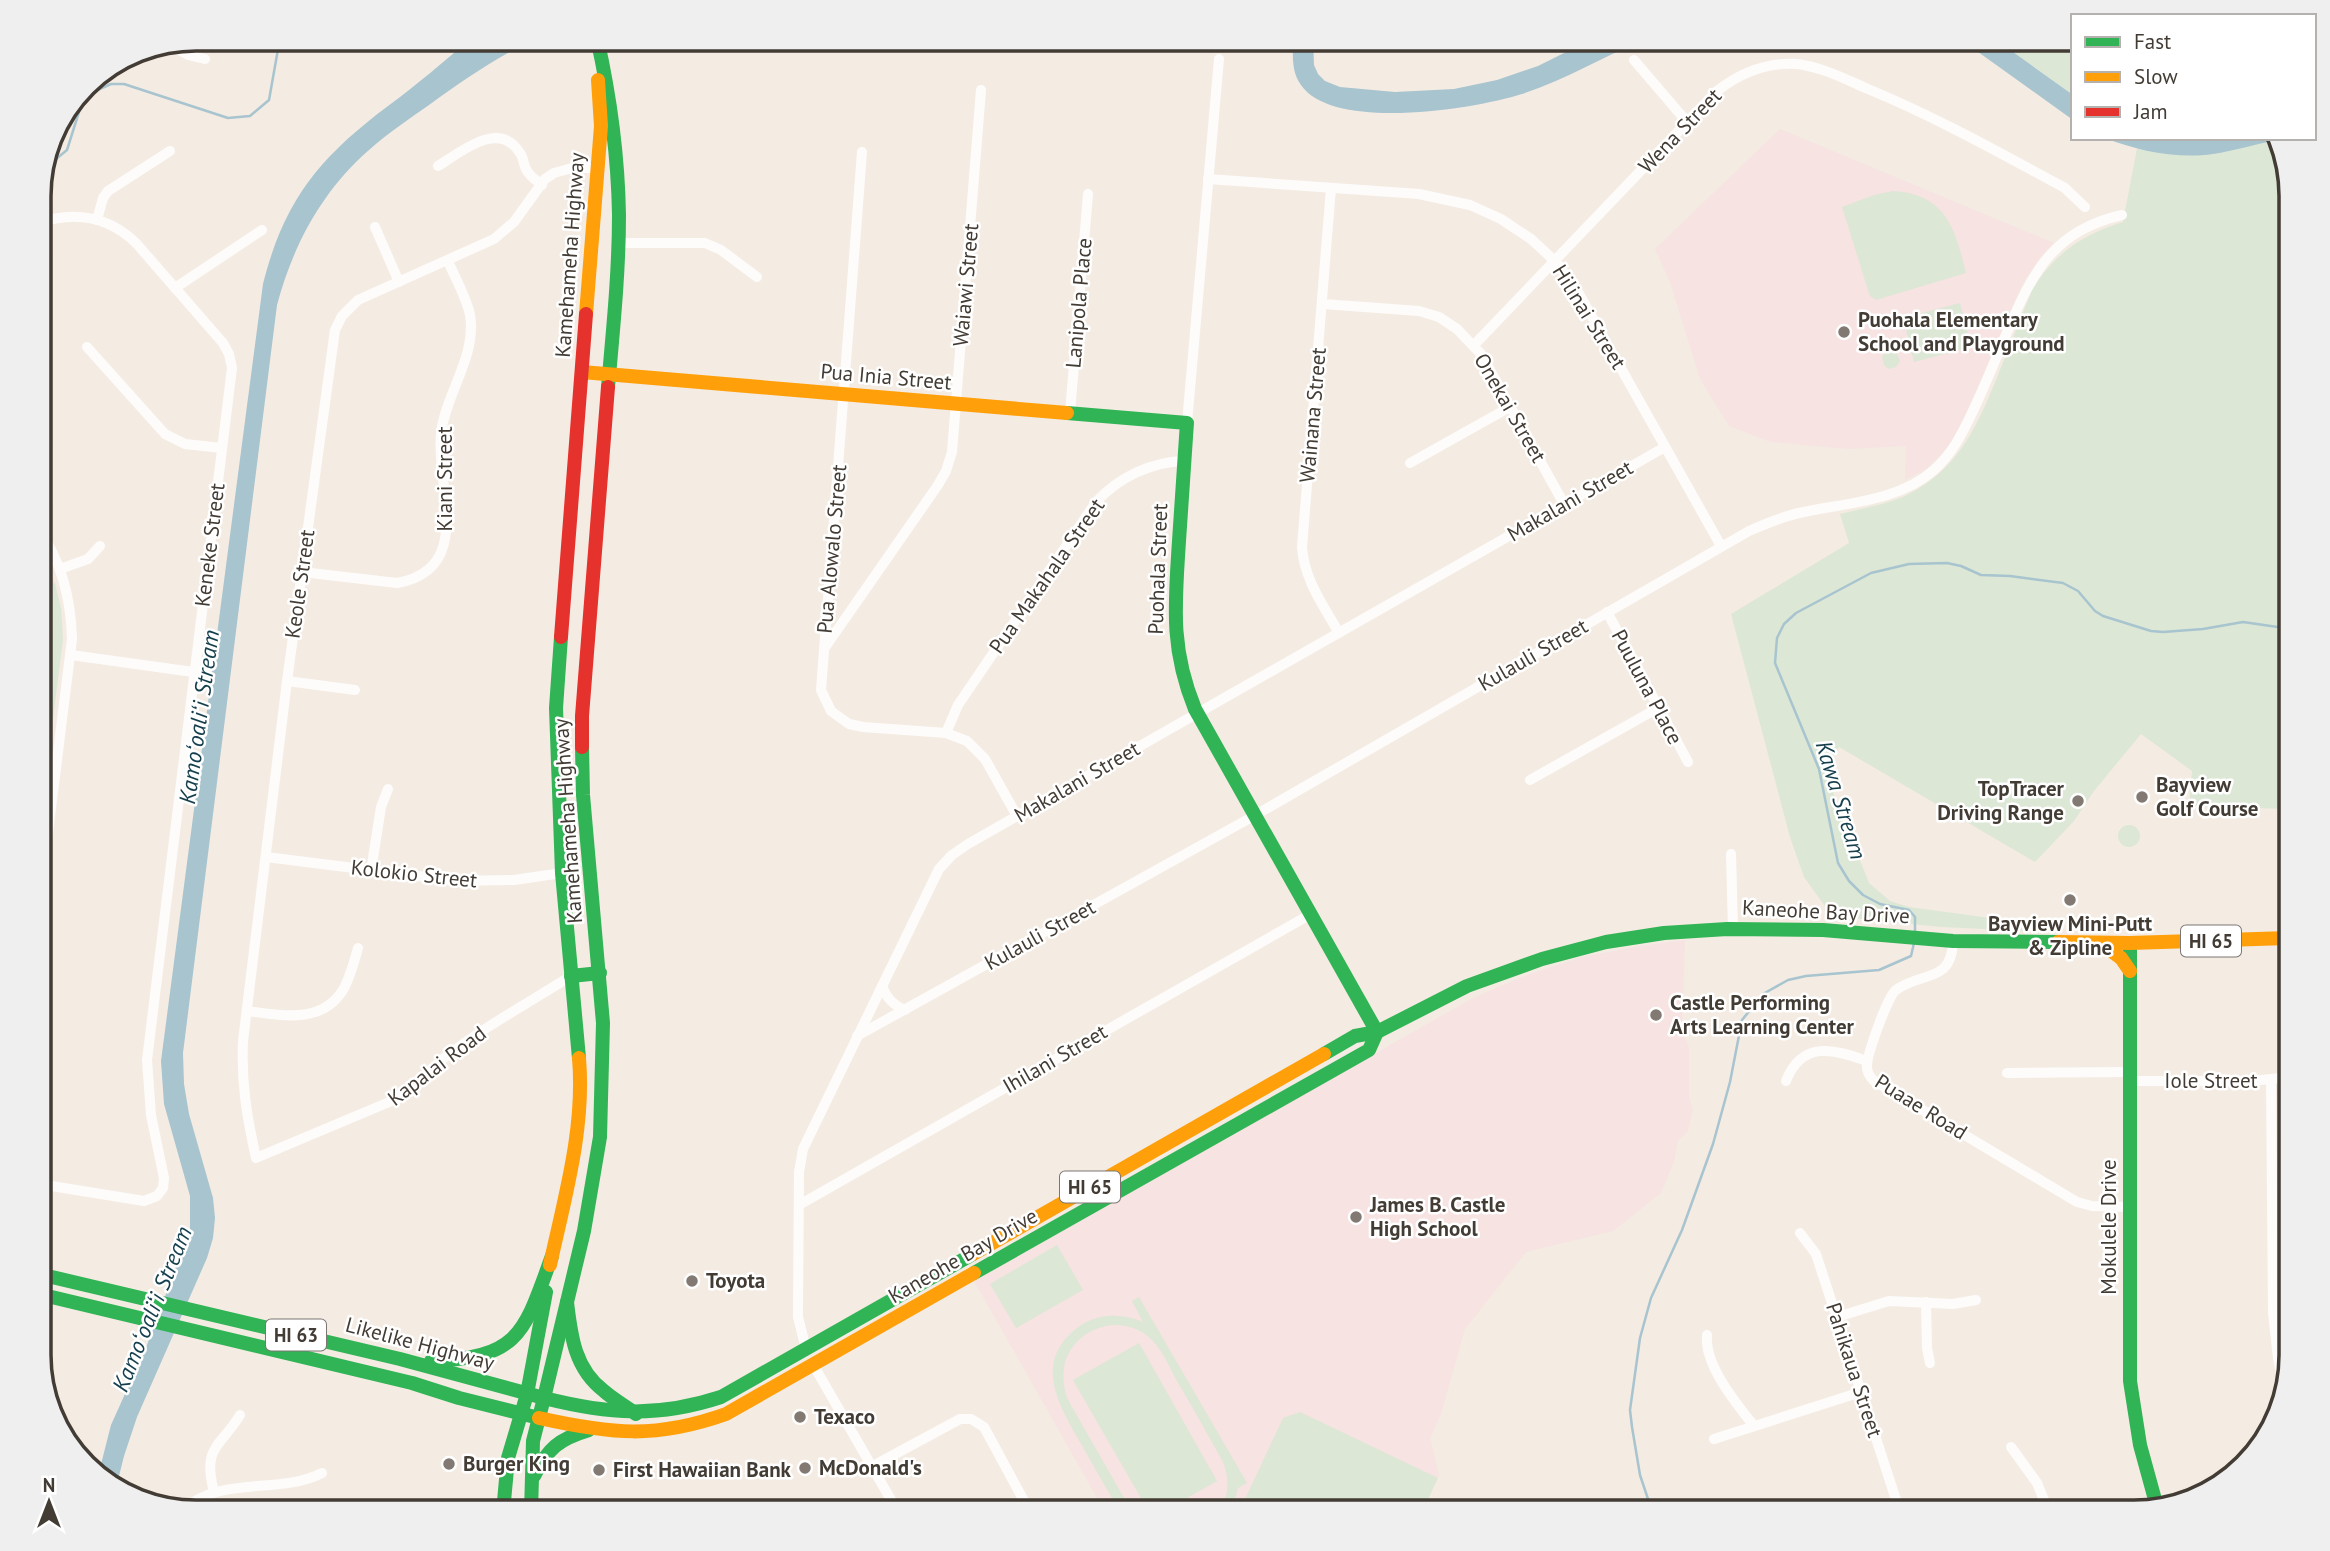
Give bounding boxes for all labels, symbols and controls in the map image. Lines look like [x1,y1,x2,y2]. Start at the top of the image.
legend [2071,14,2316,140]
text: Fast [2134,28,2171,55]
text: Slow [2134,63,2178,90]
street label: Wena Street [1632,82,1727,179]
text: Jam [2133,98,2168,125]
street label: Kamehameha Highway [549,151,590,358]
street label: Waiawi Street [947,222,984,348]
street label: Lanipola Place [1059,237,1098,369]
street label: Hilinai Street [1547,259,1632,374]
place label: Puohala Elementary School and Playground [1858,306,2065,357]
marker: Puohala Elementary School and Playground [1836,324,1852,340]
street label: Wainana Street [1293,346,1332,484]
street label: Onekai Street [1468,348,1553,467]
street label: Pua Inia Street [819,357,953,396]
street label: Kiani Street [431,426,458,532]
street label: Makalani Street [1502,454,1637,547]
street label: Pua Alowalo Street [811,463,852,635]
street label: Keneke Street [189,482,230,608]
street label: Pua Makahala Street [983,493,1110,659]
street label: Puohala Street [1142,503,1173,635]
street label: Keole Street [279,528,320,640]
street label: Kulauli Street [1473,612,1593,697]
street label: Puuluna Place [1606,625,1689,749]
water label: Kamoʻoaliʻi Stream [172,628,225,806]
street label: Kamehameha Highway [547,717,588,925]
street label: Makalani Street [1009,735,1144,828]
water label: Kawa Stream [1810,737,1873,863]
place label: Bayview Golf Course [2156,771,2258,822]
place label: TopTracer Driving Range [1937,775,2065,826]
marker: Bayview Golf Course [2134,789,2150,805]
marker: TopTracer Driving Range [2070,793,2086,809]
street label: Kolokio Street [350,853,478,894]
marker: Bayview Mini-Putt & Zipline [2062,892,2078,908]
street label: Kulauli Street [980,893,1100,976]
street label: Kaneohe Bay Drive [1741,894,1911,929]
place label: Bayview Mini-Putt & Zipline [1988,910,2153,961]
road number: HI 65 [2181,925,2241,956]
place label: Castle Performing Arts Learning Center [1670,989,1855,1040]
marker: Castle Performing Arts Learning Center [1648,1007,1664,1023]
street label: Ihilani Street [998,1018,1112,1099]
street label: Kapalai Road [382,1020,491,1111]
street label: Iole Street [2164,1067,2258,1094]
street label: Puaae Road [1870,1068,1972,1146]
street label: Mokulele Drive [2095,1159,2122,1295]
road number: HI 65 [1060,1172,1120,1203]
place label: James B. Castle High School [1369,1191,1505,1242]
street label: Kaneohe Bay Drive [883,1202,1042,1309]
marker: James B. Castle High School [1348,1209,1364,1225]
water label: Kamoʻoaliʻi Stream [105,1222,198,1396]
place label: Toyota [706,1267,765,1294]
marker: Toyota [684,1273,700,1289]
street label: Pahikaua Street [1820,1299,1889,1441]
street label: Likelike Highway [343,1311,498,1376]
road number: HI 63 [266,1320,326,1350]
place label: Texaco [814,1403,875,1430]
marker: Texaco [792,1409,808,1425]
place label: Burger King [463,1450,570,1477]
place label: McDonald's [819,1454,922,1481]
marker: Burger King [441,1456,457,1472]
place label: First Hawaiian Bank [613,1456,792,1483]
marker: McDonald's [797,1460,813,1476]
marker: First Hawaiian Bank [591,1462,607,1478]
north arrow [14,1467,84,1537]
text: N [43,1473,55,1497]

